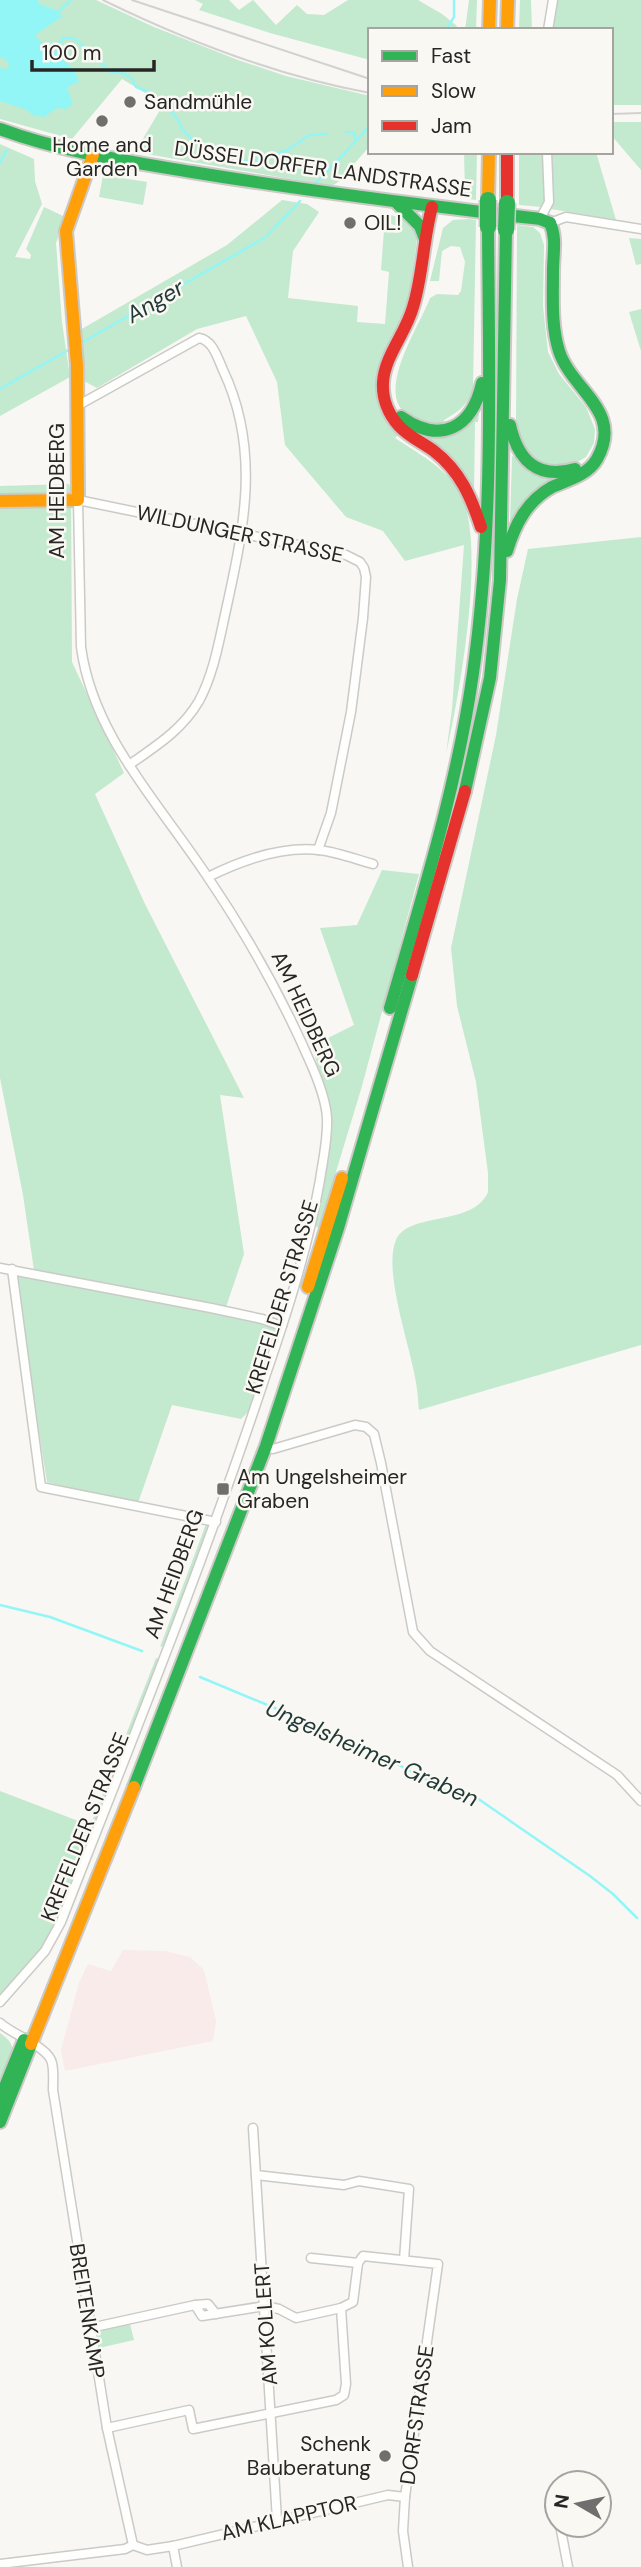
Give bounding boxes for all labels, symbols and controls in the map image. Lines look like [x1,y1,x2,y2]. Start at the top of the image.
scale bar [32,28,154,72]
legend [368,28,613,154]
text: 100 m [42,39,102,67]
text: Fast [431,42,471,70]
text: Slow [431,77,476,105]
place label: Sandmühle [144,88,252,116]
marker: Sandmühle [122,94,138,110]
text: Jam [431,112,472,140]
marker: Home and Garden [94,113,110,129]
place label: Home and Garden [52,131,152,183]
street label: DÜSSELDORFER LANDSTRASSE [172,134,474,204]
place label: OIL! [364,209,402,237]
marker: OIL! [342,215,358,231]
water label: Anger [120,272,191,330]
street label: AM HEIDBERG [43,423,71,559]
street label: WILDUNGER STRASSE [134,498,346,570]
street label: AM HEIDBERG [265,947,347,1081]
street label: KREFELDER STRASSE [239,1197,325,1397]
place label: Am Ungelsheimer Graben [237,1463,407,1515]
marker: Am Ungelsheimer Graben [215,1481,231,1497]
street label: AM HEIDBERG [138,1505,210,1643]
water label: Ungelsheimer Graben [261,1693,483,1813]
street label: KREFELDER STRASSE [34,1728,136,1926]
street label: BREITENKAMP [63,2242,111,2380]
street label: AM KOLLERT [248,2261,284,2386]
street label: DORFSTRASSE [393,2343,441,2487]
place label: Schenk Bauberatung [247,2430,371,2482]
marker: Schenk Bauberatung [377,2448,393,2464]
north arrow [543,2469,613,2539]
street label: AM KLAPPTOR [218,2489,360,2547]
text: N [548,2493,575,2510]

